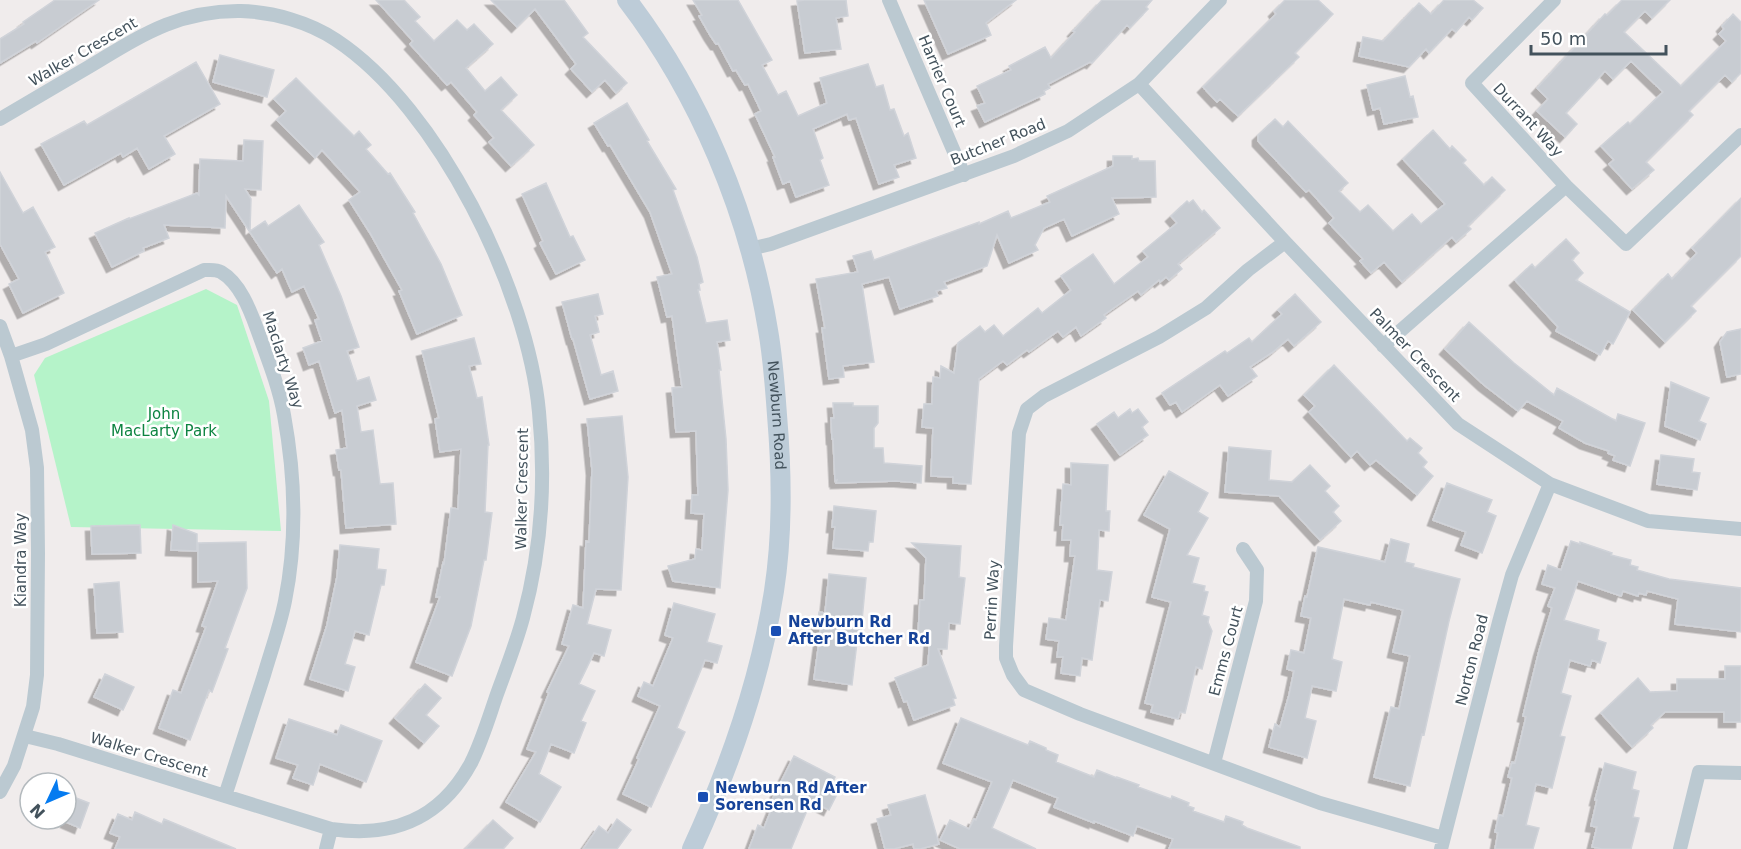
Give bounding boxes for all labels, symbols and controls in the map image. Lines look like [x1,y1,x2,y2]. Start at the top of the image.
street label: Walker Crescent [26,14,140,90]
scale bar [1531,18,1666,56]
text: 50 m [1540,28,1586,49]
street label: Harrier Court [915,32,969,130]
street label: Durrant Way [1489,79,1567,161]
street label: Butcher Road [948,115,1048,169]
street label: Palmer Crescent [1366,305,1464,405]
street label: Maclarty Way [259,309,307,411]
street label: Newburn Road [763,360,789,470]
park label: John MacLarty Park [111,405,217,440]
street label: Walker Crescent [512,428,532,550]
street label: Kiandra Way [12,513,30,607]
street label: Perrin Way [981,559,1003,641]
street label: Emms Court [1205,604,1247,698]
street label: Norton Road [1452,612,1492,708]
place label: Newburn Rd After Butcher Rd [788,613,930,648]
marker: Newburn Rd After Butcher Rd [769,624,783,638]
street label: Walker Crescent [88,729,210,781]
north arrow [18,771,78,831]
place label: Newburn Rd After Sorensen Rd [715,779,867,814]
marker: Newburn Rd After Sorensen Rd [696,790,710,804]
text: N [26,800,49,822]

